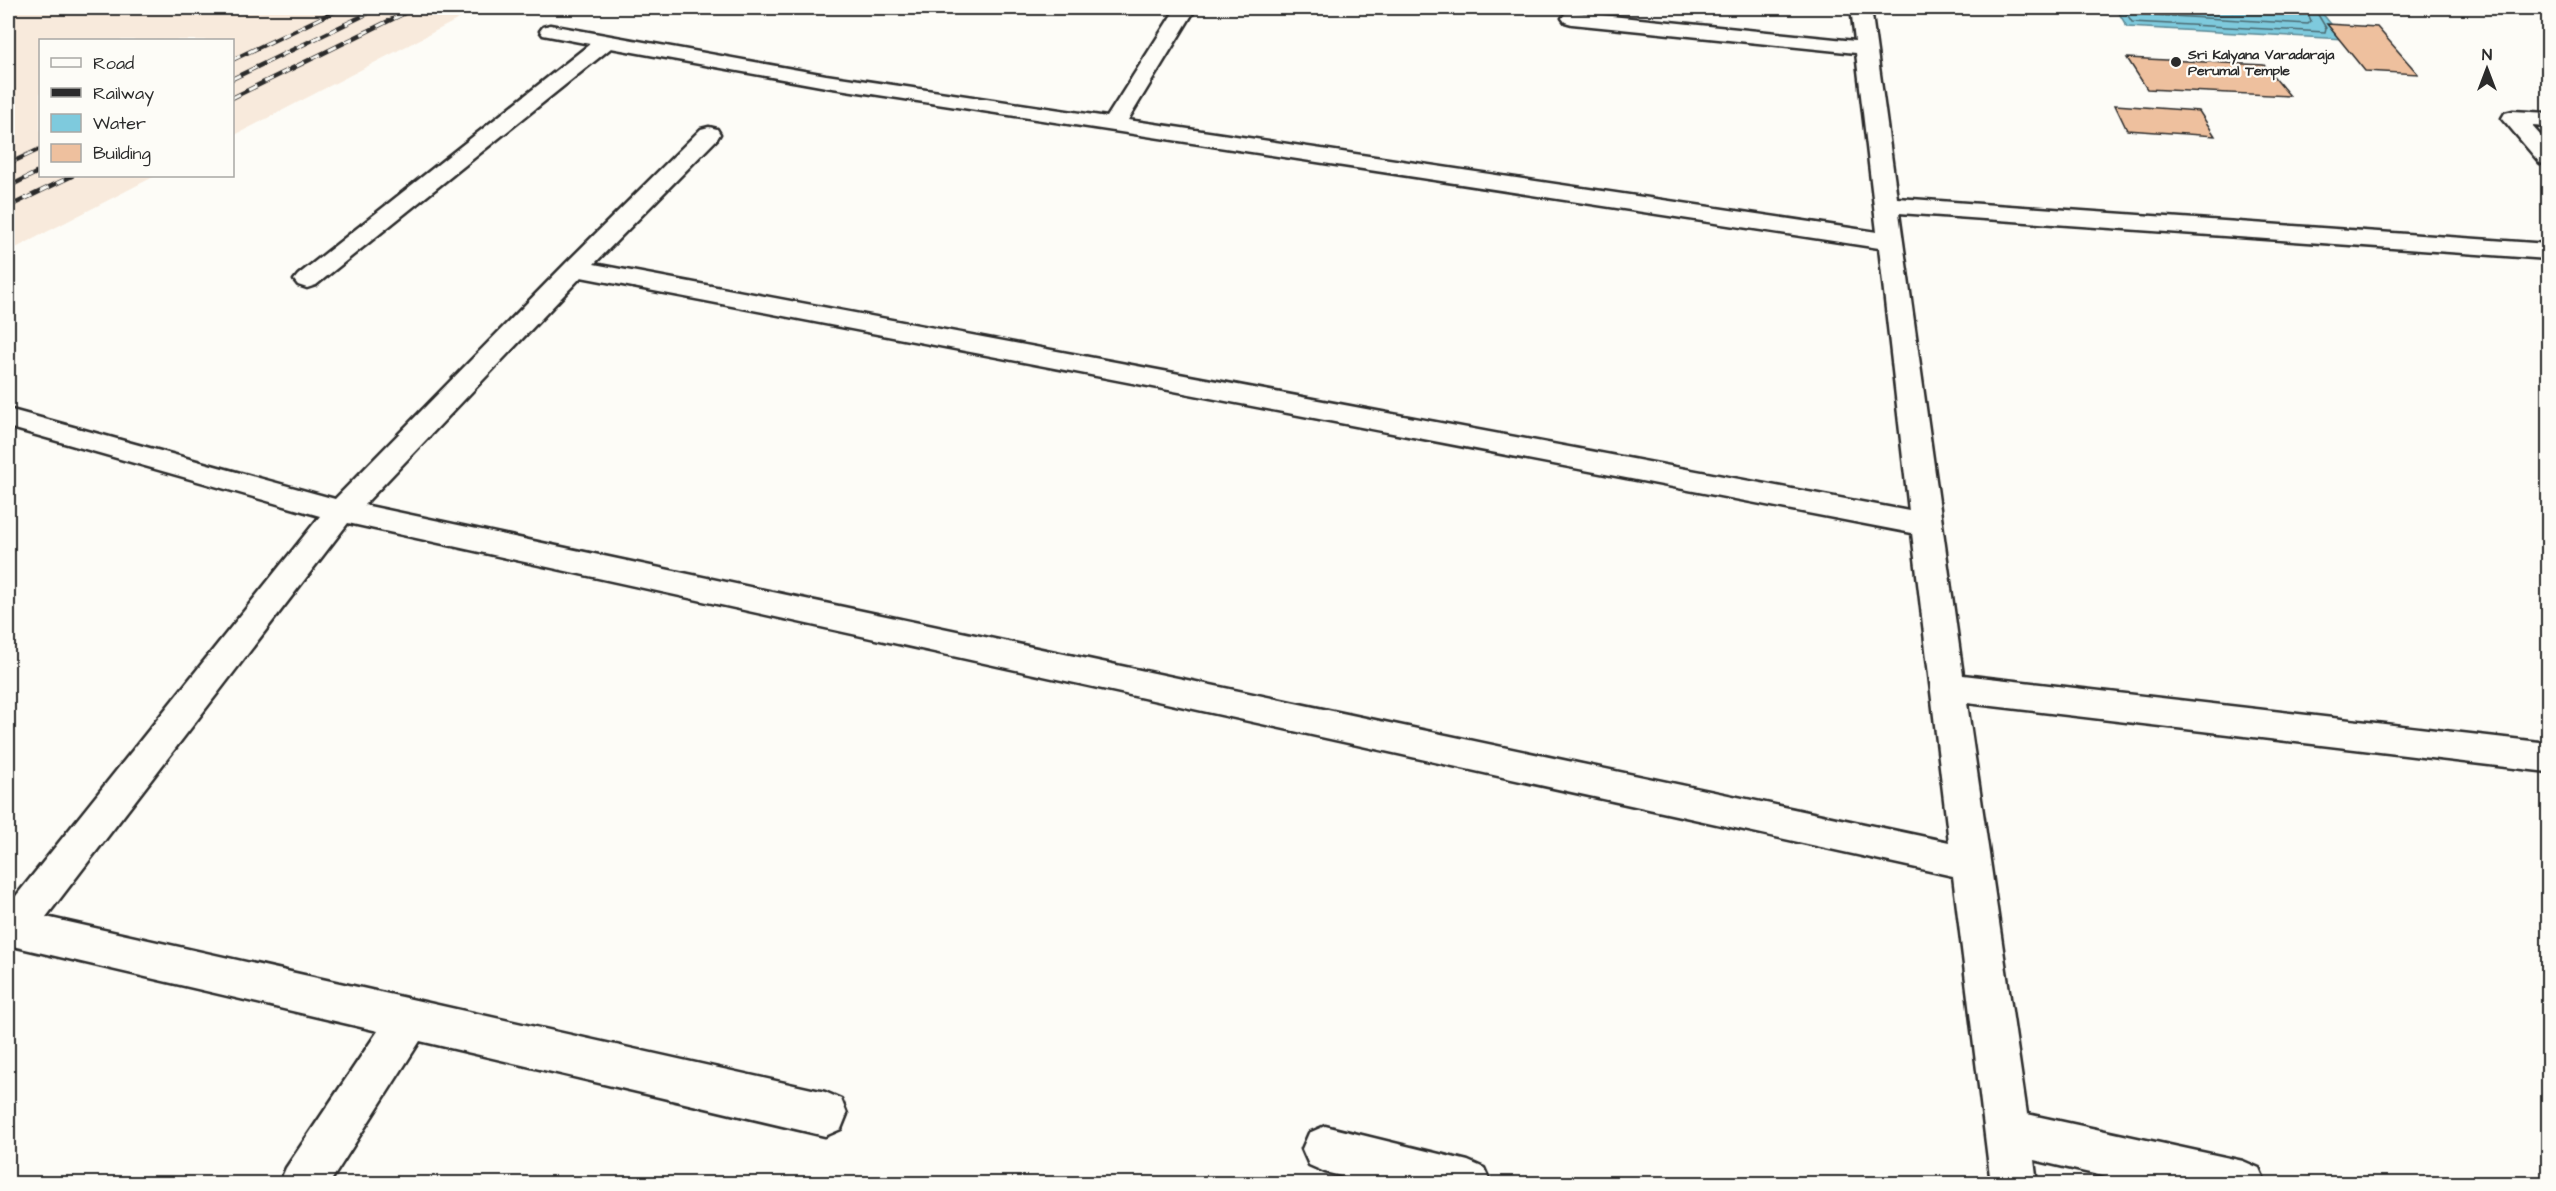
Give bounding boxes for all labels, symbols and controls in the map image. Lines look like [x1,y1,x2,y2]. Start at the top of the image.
legend [39,39,234,177]
north arrow [2457,39,2517,99]
text: N [2482,44,2492,66]
place label: Sri Kalyana Varadaraja Perumal Temple [2187,45,2335,81]
text: Road [93,51,134,76]
marker: Sri Kalyana Varadaraja Perumal Temple [2169,55,2183,69]
text: Railway [93,81,154,107]
text: Water [93,111,146,136]
text: Building [93,141,151,167]

